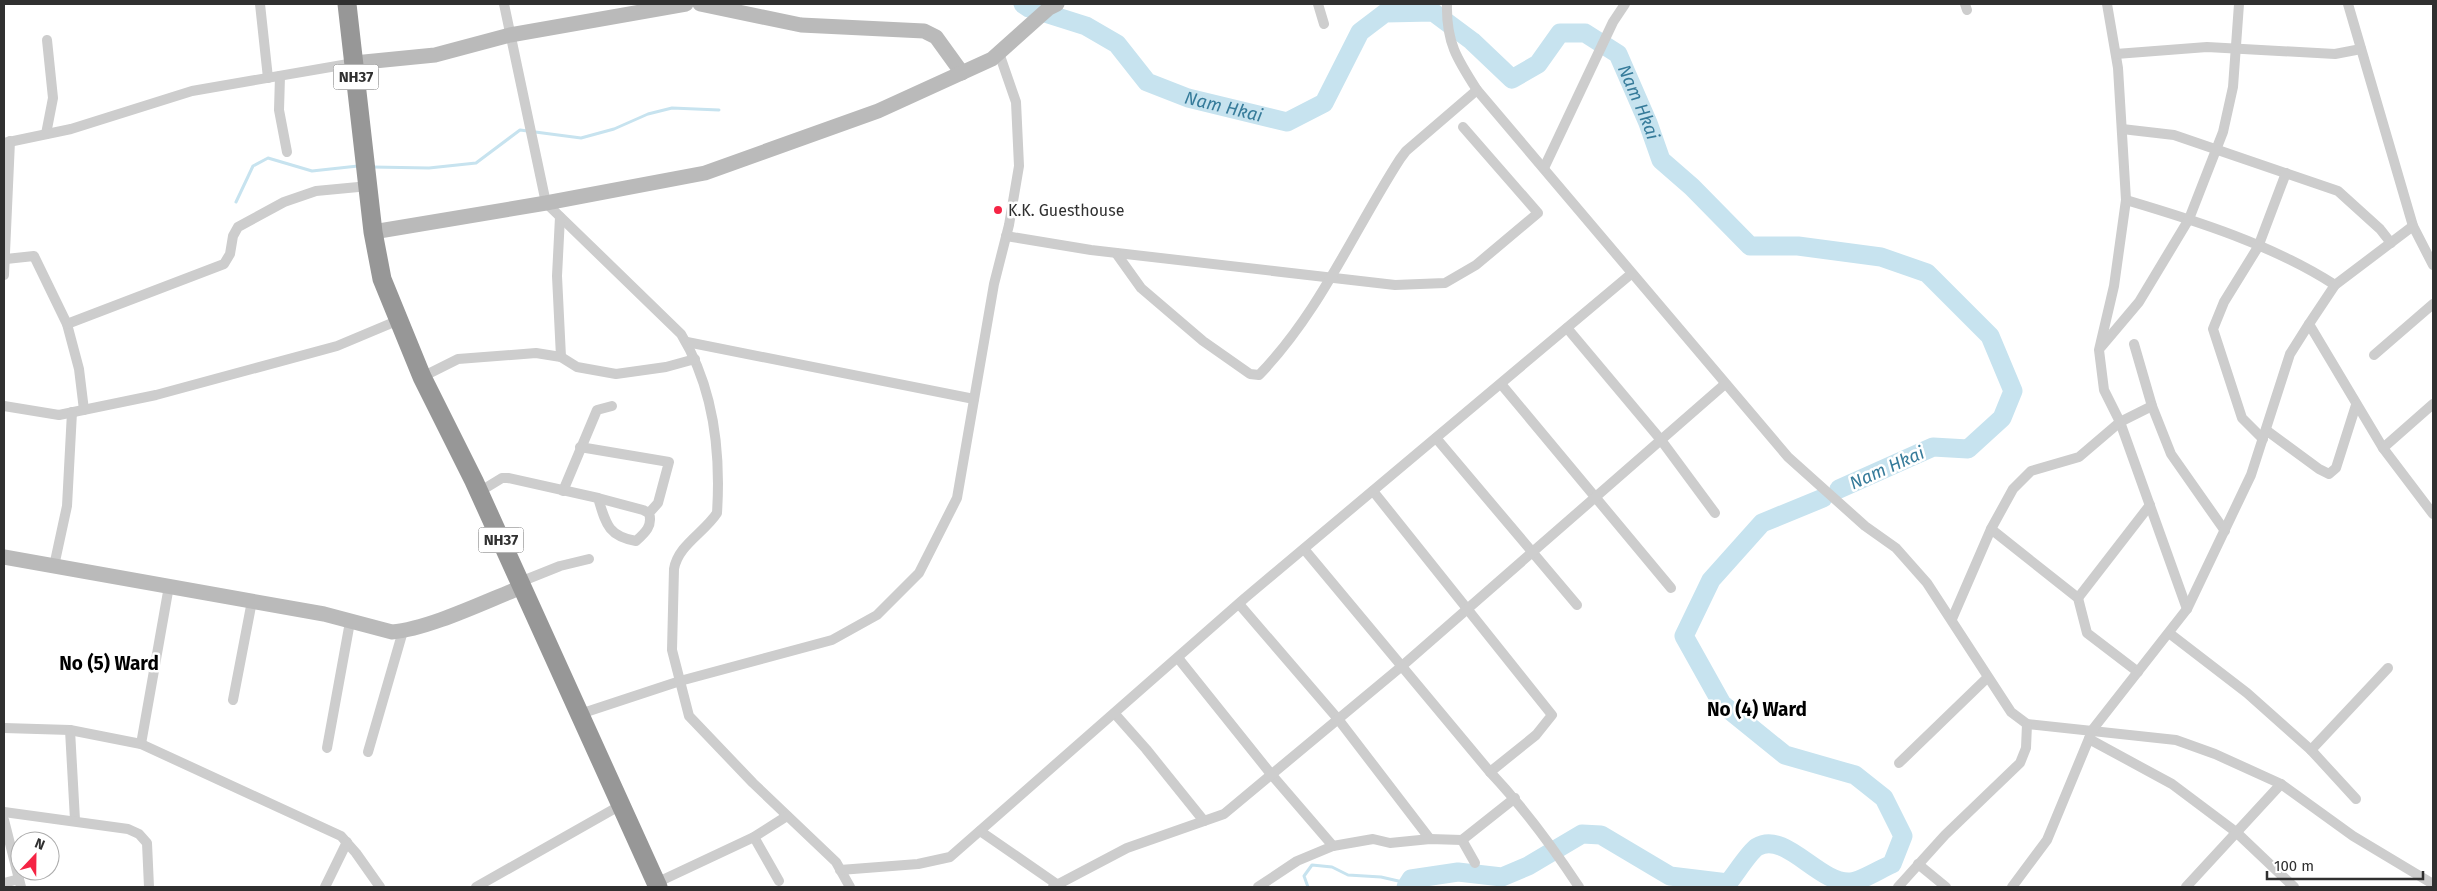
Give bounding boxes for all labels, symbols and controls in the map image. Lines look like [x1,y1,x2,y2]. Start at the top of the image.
water label: Nam Hkai [1613,61,1664,143]
road number: NH37 [334,64,378,90]
water label: Nam Hkai [1182,87,1265,127]
place label: K.K. Guesthouse [1008,201,1124,220]
marker: K.K. Guesthouse [992,204,1004,216]
water label: Nam Hkai [1846,442,1928,494]
road number: NH37 [478,528,524,552]
district label: No (5) Ward [59,652,159,675]
district label: No (4) Ward [1707,698,1807,721]
north arrow [10,831,60,881]
text: N [32,835,47,854]
scale bar [2267,848,2423,880]
text: 100 m [2274,857,2314,875]

